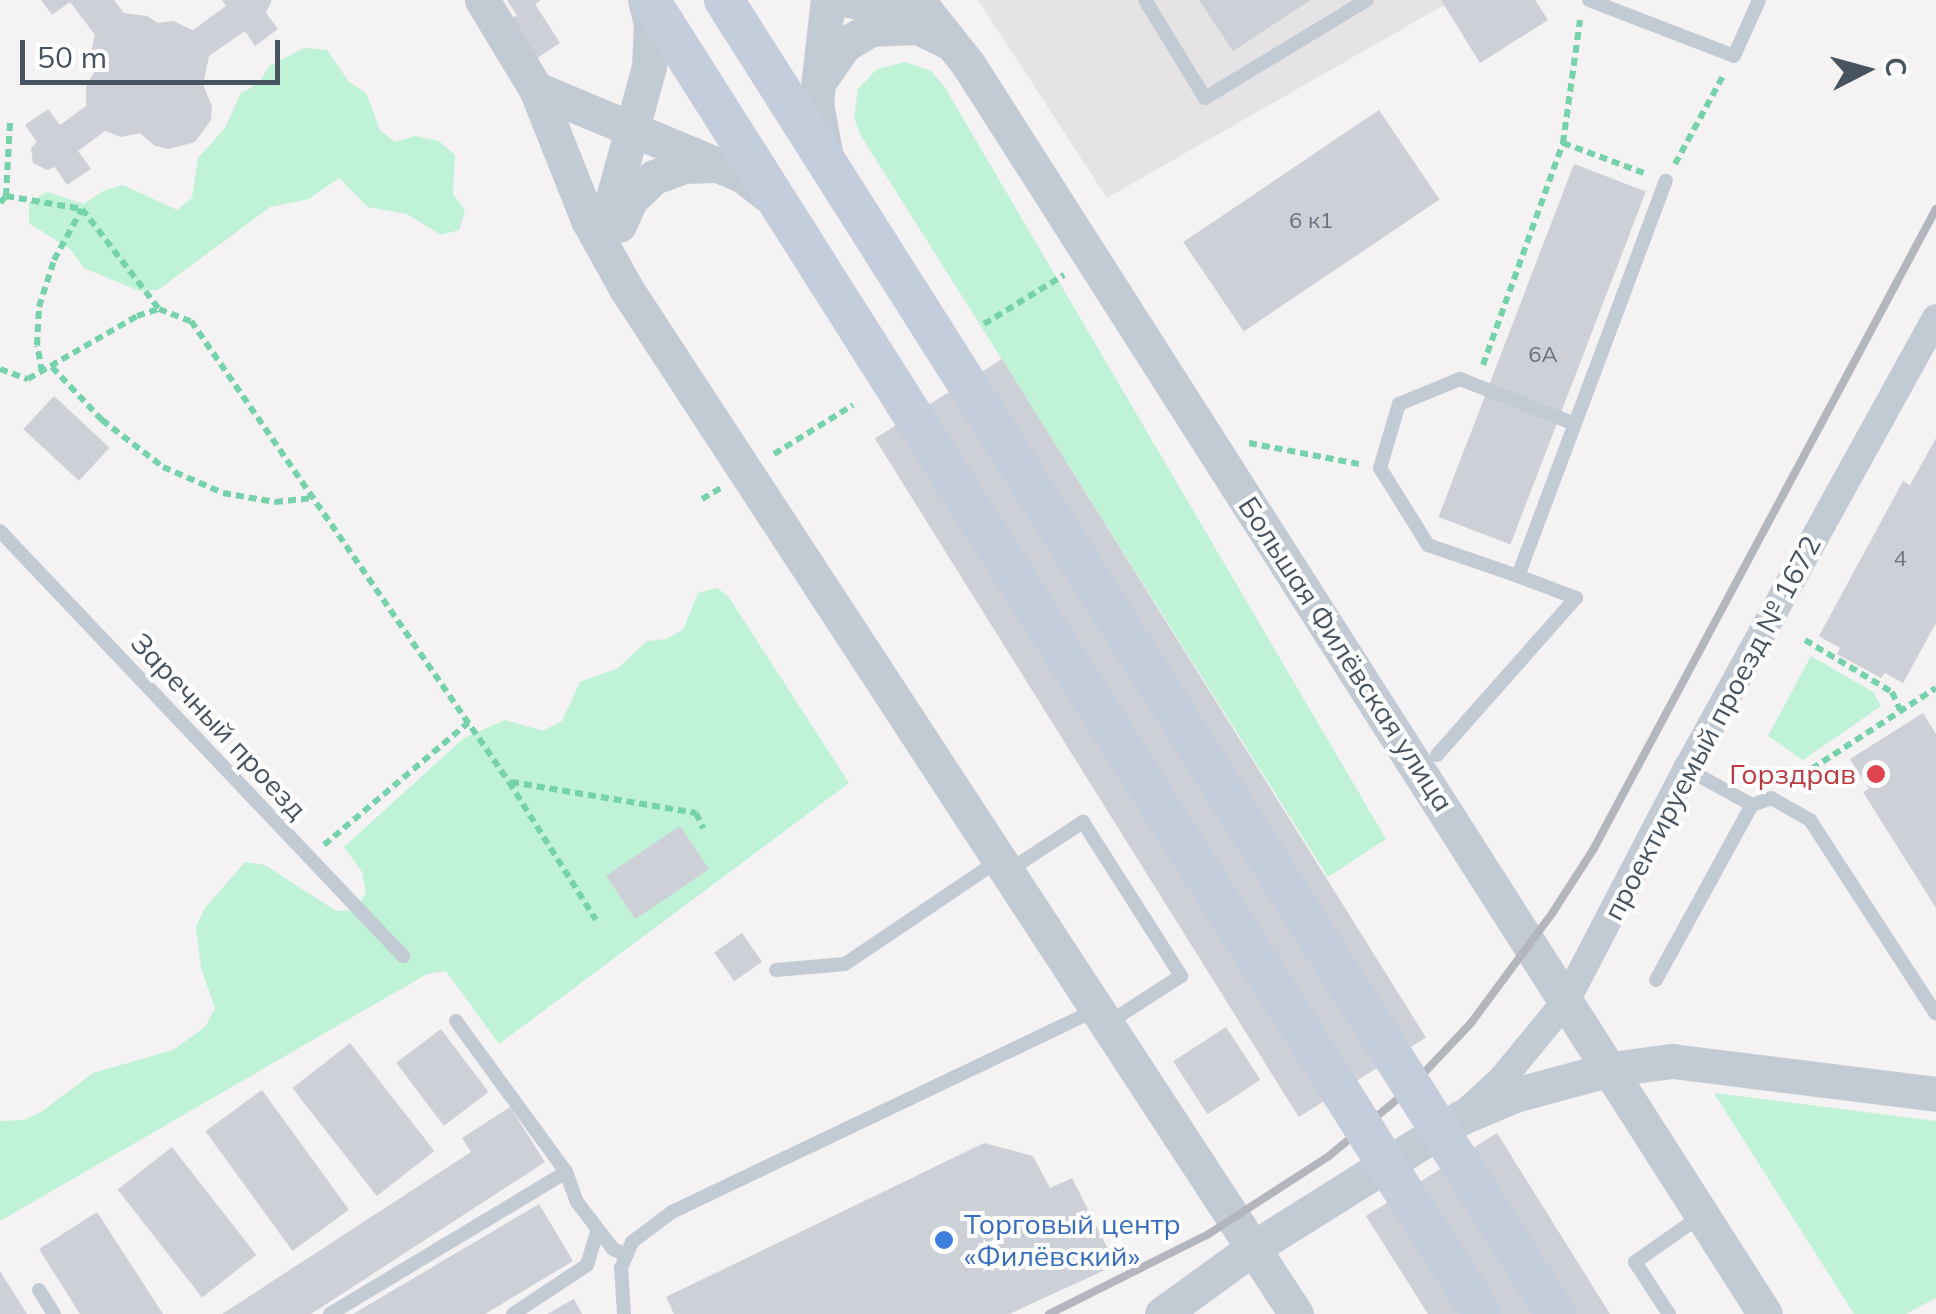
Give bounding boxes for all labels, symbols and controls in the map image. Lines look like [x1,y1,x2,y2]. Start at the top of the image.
scale bar [25,20,285,82]
north arrow [1816,20,1916,120]
text: 50 m [37,38,107,76]
text: С [1878,55,1915,78]
house number: 6 к1 [1289,208,1333,234]
house number: 6А [1528,342,1558,368]
street label: Большая Филёвская улица [1232,490,1460,818]
street label: проектируемый проезд № 1672 [1596,530,1828,926]
house number: 4 [1893,546,1907,572]
street label: Заречный проезд [124,626,314,826]
place label: Горздрав [1729,757,1856,791]
marker: Горздрав [1865,763,1887,785]
place label: Торговый центр «Филёвский» [964,1207,1180,1273]
marker: Торговый центр «Филёвский» [933,1229,955,1251]

